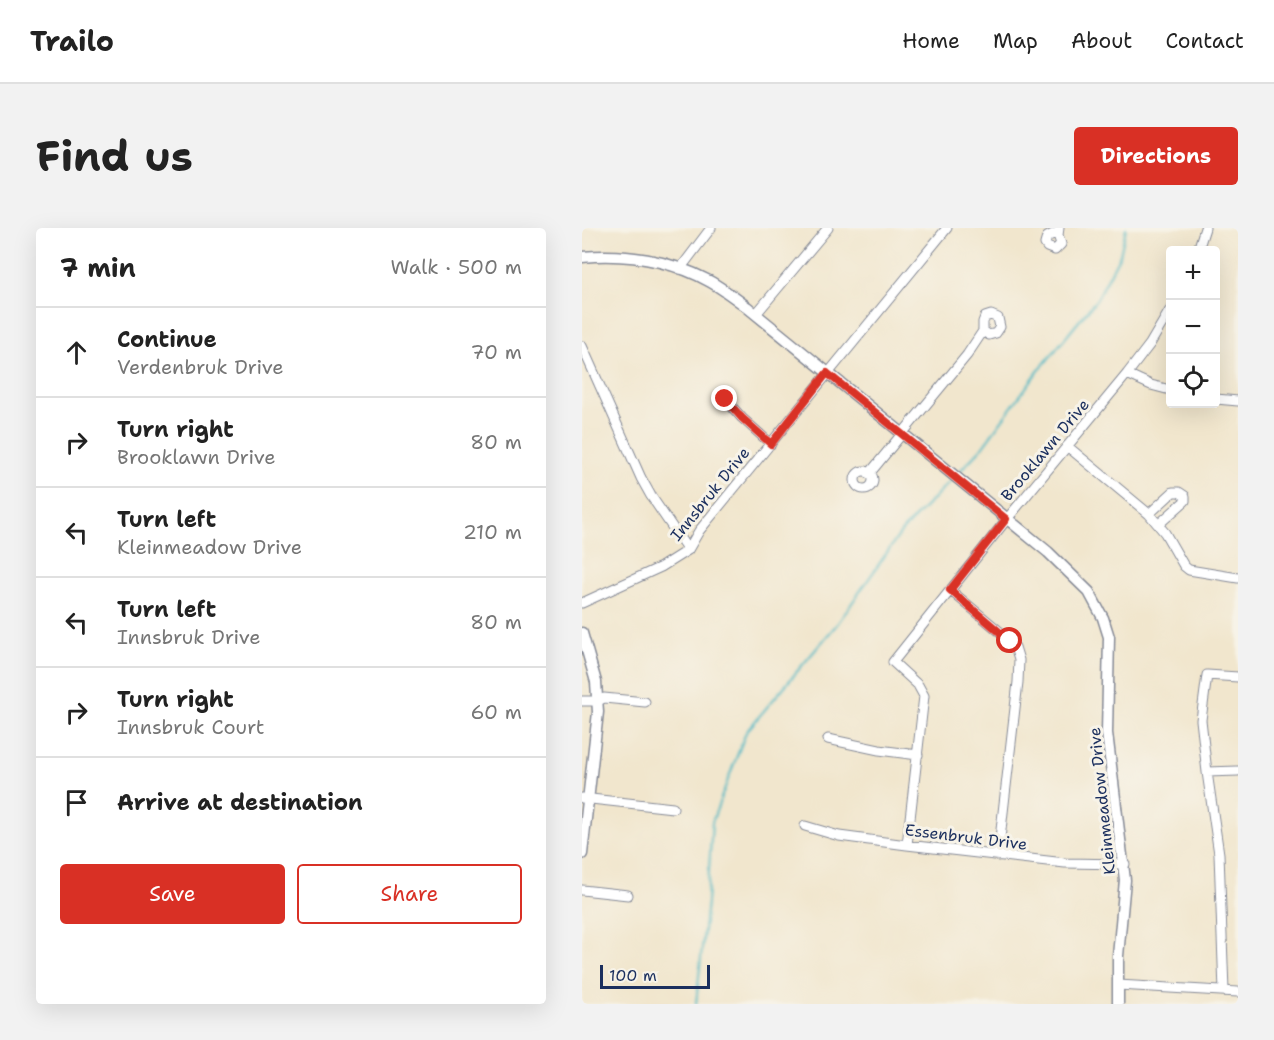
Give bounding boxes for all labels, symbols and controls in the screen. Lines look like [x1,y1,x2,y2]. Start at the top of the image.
text: Trailo [30,22,114,60]
text: Home [902,27,960,55]
text: Map [993,27,1038,55]
text: About [1071,27,1132,55]
text: Contact [1165,27,1244,55]
button: Directions [1074,127,1238,185]
text: Find us [36,128,193,184]
map controls [1166,246,1220,408]
button: + [1166,246,1220,300]
text: 7 min [60,250,136,285]
text: Walk · 500 m [390,254,522,280]
button: − [1166,300,1220,354]
text: Continue [117,325,217,354]
icon: ahead [60,336,93,369]
text: 70 m [470,339,522,365]
text: Verdenbruk Drive [117,354,284,380]
button: locate [1166,354,1220,408]
route end [711,385,737,411]
street label: Brooklawn Drive [996,395,1094,505]
text: Turn right [117,415,234,444]
icon: right [60,426,93,459]
text: 80 m [470,429,522,455]
street label: Innsbruk Drive [666,443,754,545]
text: Brooklawn Drive [117,444,276,470]
text: Turn left [117,505,216,534]
icon: left [60,516,93,549]
text: 210 m [463,519,522,545]
text: Kleinmeadow Drive [117,534,302,560]
text: Turn left [117,595,216,624]
icon: left [60,606,93,639]
text: 80 m [470,609,522,635]
text: Innsbruk Drive [117,624,261,650]
route start [996,627,1022,653]
text: Turn right [117,685,234,714]
icon: right [60,696,93,729]
text: 60 m [470,699,522,725]
text: Innsbruk Court [117,714,265,740]
street label: Kleinmeadow Drive [1084,726,1120,876]
icon: arrive [60,786,93,819]
text: Arrive at destination [117,788,363,817]
street label: Essenbruk Drive [904,819,1028,855]
button: Save [60,864,285,924]
button: Share [297,864,522,924]
scale bar [600,962,710,990]
text: 100 m [609,965,657,986]

